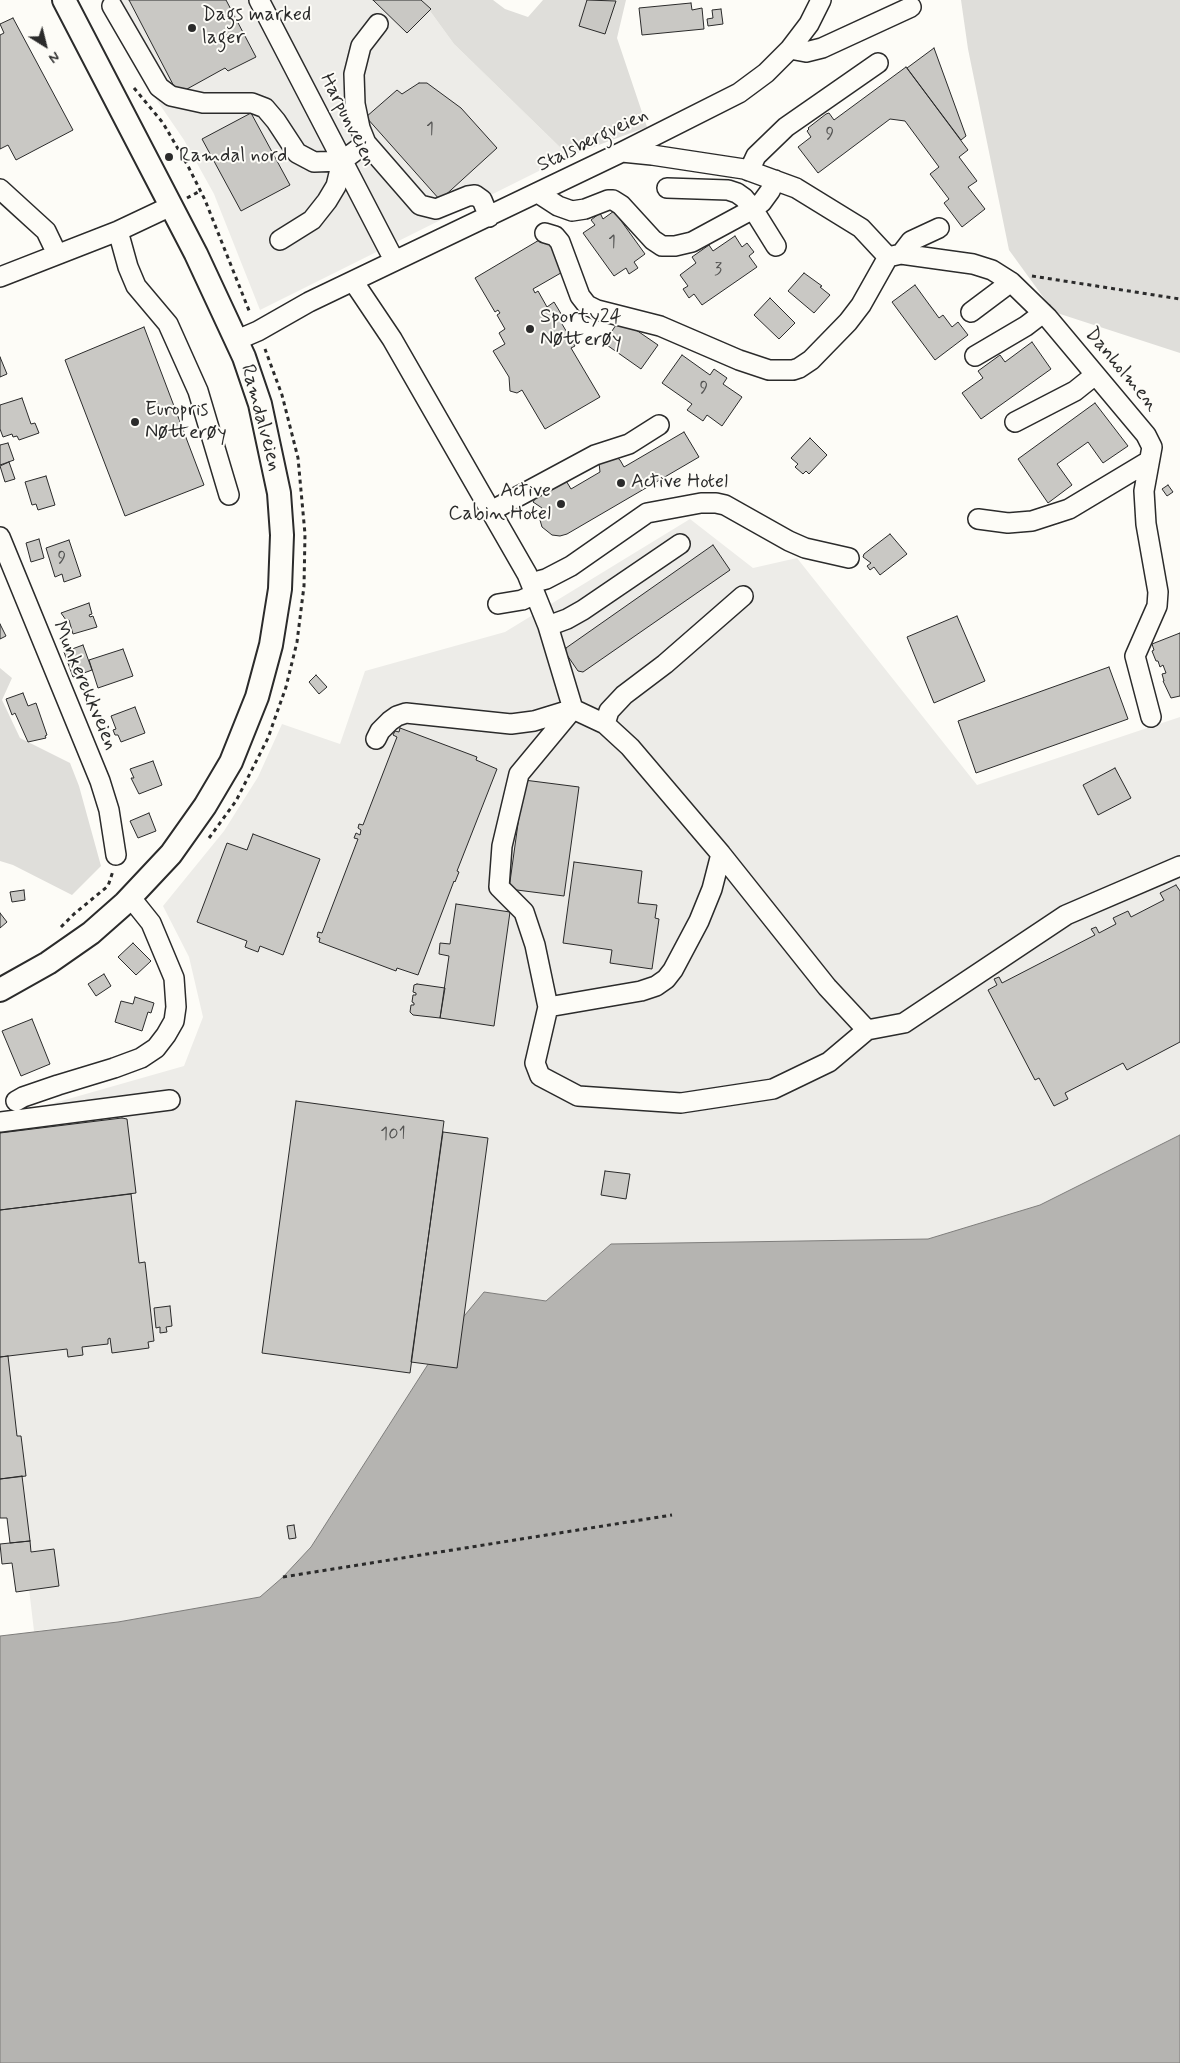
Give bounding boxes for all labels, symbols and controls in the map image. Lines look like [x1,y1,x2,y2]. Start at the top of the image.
place label: Dags marked lager [202,4,311,51]
north arrow [20,20,70,70]
marker: Dags marked lager [186,22,198,34]
text: N [45,47,63,67]
street label: Harpunveien [314,70,380,170]
street label: Stalsbergveien [534,104,652,178]
house number: 1 [426,119,434,141]
house number: 9 [826,124,834,146]
place label: Ramdal nord [179,145,287,169]
marker: Ramdal nord [163,151,175,163]
house number: 1 [608,232,616,254]
house number: 3 [714,259,722,281]
place label: Sporty24 Nøtterøy [540,306,622,353]
marker: Sporty24 Nøtterøy [524,323,536,335]
street label: Danholmen [1079,323,1163,417]
street label: Ramdalveien [234,362,286,474]
house number: 9 [700,378,708,400]
place label: Europris Nøtterøy [145,399,227,446]
marker: Europris Nøtterøy [129,416,141,428]
place label: Active Hotel [631,471,728,495]
marker: Active Hotel [615,477,627,489]
place label: Active Cabin Hotel [448,480,551,527]
marker: Active Cabin Hotel [555,498,567,510]
house number: 9 [58,548,66,570]
street label: Munkerekkveien [46,618,122,754]
house number: 101 [380,1124,406,1146]

